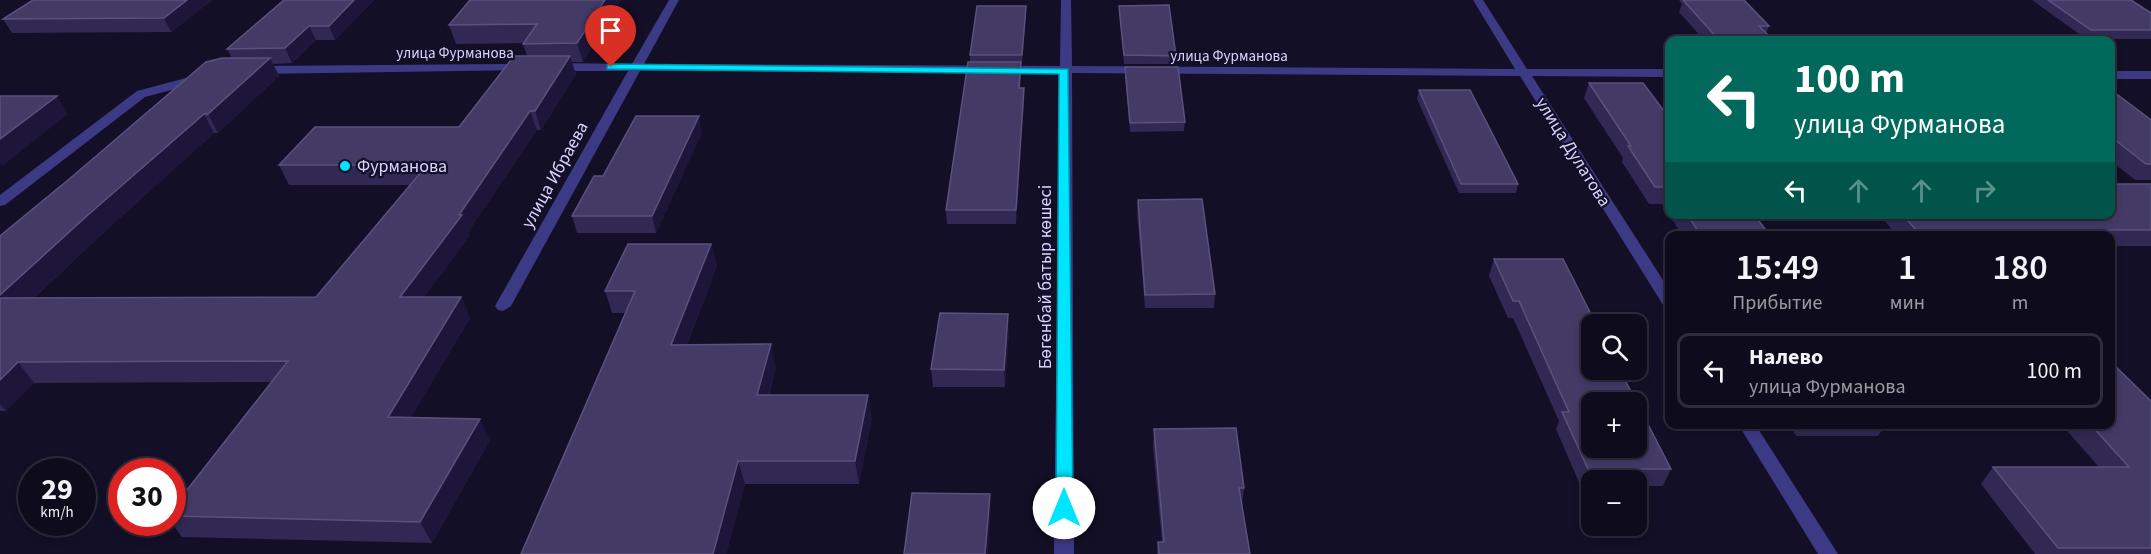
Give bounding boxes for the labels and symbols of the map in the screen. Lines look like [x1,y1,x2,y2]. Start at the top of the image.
pin [585,5,636,67]
street label: улица Фурманова [396,43,514,64]
street label: улица Фурманова [1170,46,1288,67]
street label: улица Дулатова [1529,92,1617,212]
street label: улица Ибраева [515,117,595,233]
place label: Фурманова [357,154,447,179]
marker: Фурманова [338,159,352,173]
street label: Бөгенбай батыр көшесі [1033,185,1058,369]
speed limit sign: 30 [108,458,186,536]
position arrow [1032,476,1096,540]

